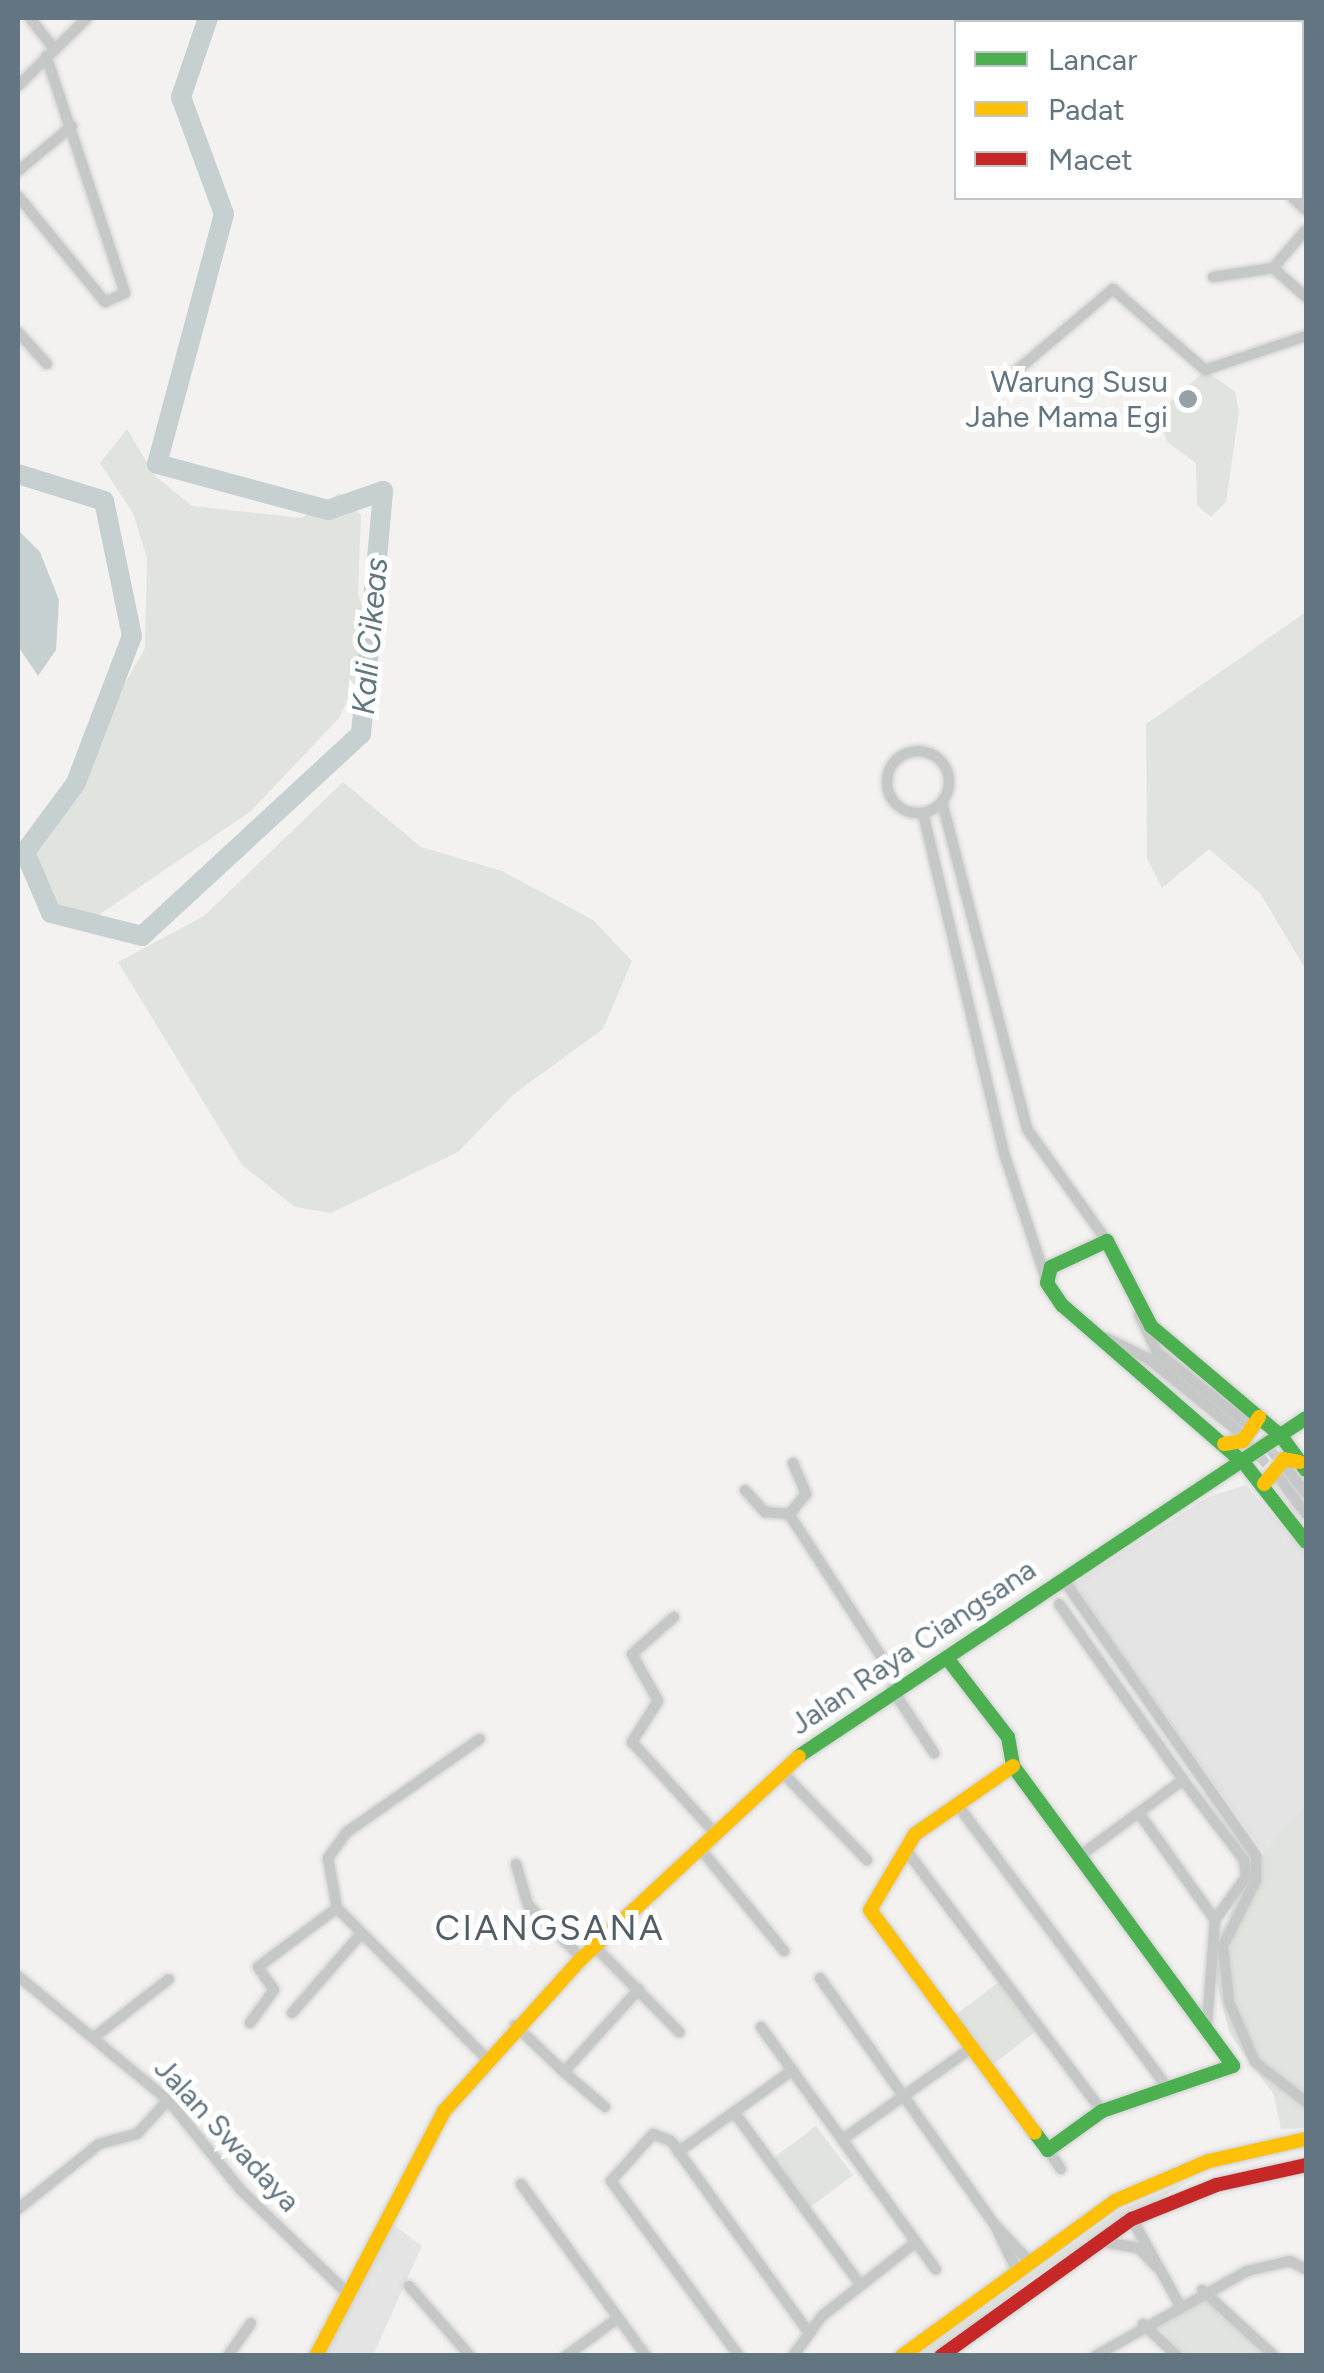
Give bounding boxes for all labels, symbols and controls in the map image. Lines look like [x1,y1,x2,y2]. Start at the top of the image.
legend [954,20,1304,200]
text: Lancar [1048,41,1137,78]
text: Padat [1048,91,1125,128]
text: Macet [1048,141,1133,178]
place label: Warung Susu Jahe Mama Egi [965,364,1168,434]
marker: Warung Susu Jahe Mama Egi [1177,388,1199,410]
water label: Kali Cikeas [344,556,396,716]
street label: Jalan Raya Ciangsana [783,1551,1043,1743]
district label: CIANGSANA [435,1907,665,1949]
street label: Jalan Swadaya [147,2051,307,2219]

